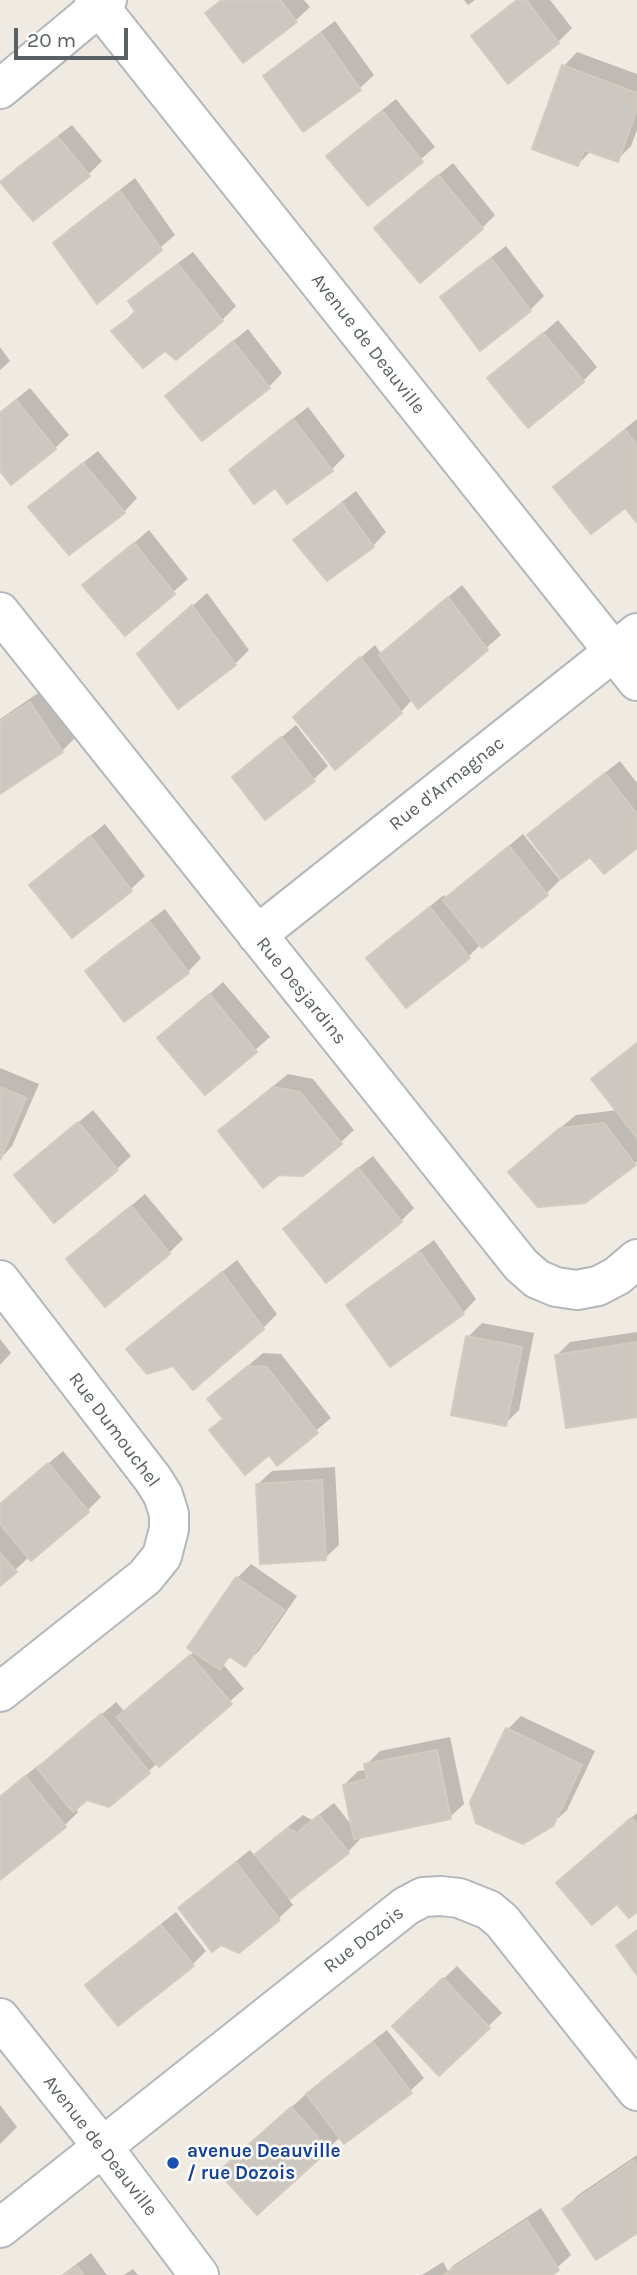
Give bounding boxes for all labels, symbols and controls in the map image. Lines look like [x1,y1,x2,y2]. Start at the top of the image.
scale bar [18,14,131,58]
text: 20 m [27,28,76,52]
street label: Avenue de Deauville [306,269,430,419]
street label: Rue d'Armagnac [385,732,509,836]
street label: Rue Desjardins [251,933,351,1049]
street label: Rue Dumouchel [64,1368,164,1492]
street label: Rue Dozois [319,1902,409,1978]
street label: Avenue de Deauville [38,2071,162,2221]
place label: avenue Deauville / rue Dozois [187,2141,341,2185]
marker: avenue Deauville / rue Dozois [165,2155,181,2171]

